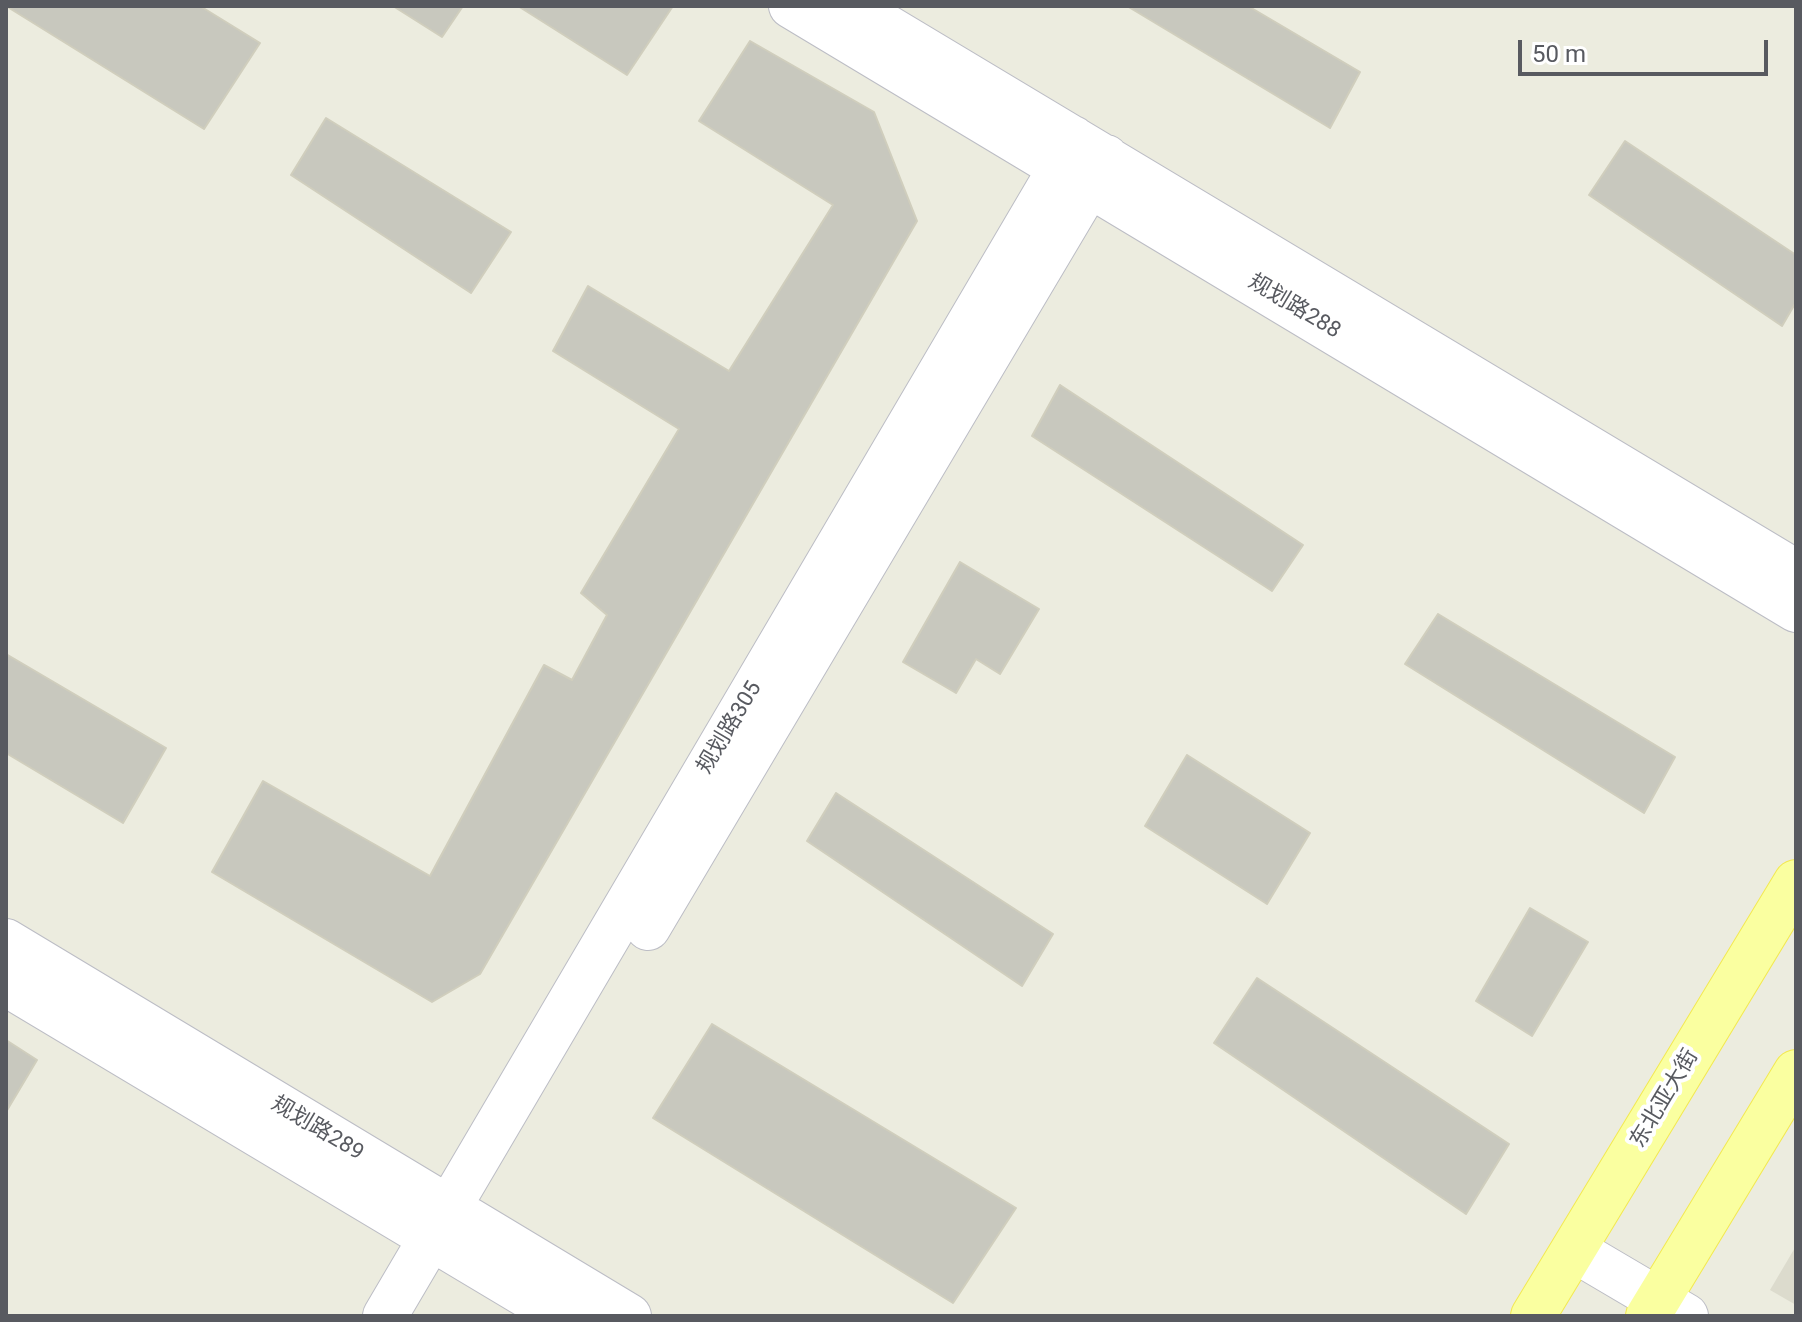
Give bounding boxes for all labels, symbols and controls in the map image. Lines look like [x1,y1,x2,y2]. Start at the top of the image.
scale bar [1522,24,1772,74]
text: 50 m [1532,40,1586,68]
street label: 规划路288 [1243,269,1345,345]
street label: 规划路305 [692,677,768,779]
street label: 东北亚大街 [1625,1045,1705,1153]
street label: 规划路289 [266,1091,368,1167]

